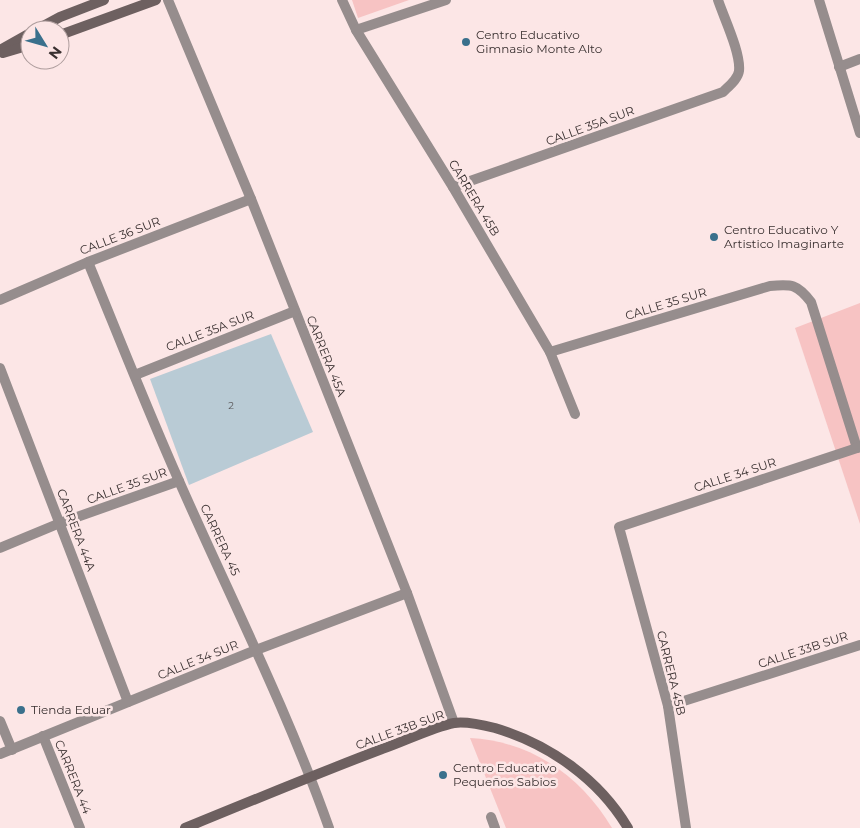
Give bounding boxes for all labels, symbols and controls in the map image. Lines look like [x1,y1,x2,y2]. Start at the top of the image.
north arrow [20,20,70,70]
place label: Centro Educativo Gimnasio Monte Alto [476,27,602,56]
marker: Centro Educativo Gimnasio Monte Alto [460,36,472,48]
text: N [45,43,66,63]
street label: CALLE 35A SUR [544,102,636,148]
street label: CARRERA 45B [446,157,503,239]
street label: CALLE 36 SUR [77,213,162,258]
place label: Centro Educativo Y Artistico Imaginarte [724,222,844,251]
marker: Centro Educativo Y Artistico Imaginarte [708,231,720,243]
street label: CALLE 35 SUR [623,284,709,323]
street label: CALLE 35A SUR [164,307,256,354]
street label: CARRERA 45A [303,313,350,399]
house number: 2 [228,399,234,412]
street label: CALLE 34 SUR [692,454,778,495]
street label: CALLE 35 SUR [85,464,169,507]
street label: CARRERA 44A [54,486,99,574]
street label: CARRERA 45 [197,502,244,578]
street label: CALLE 33B SUR [756,628,850,671]
street label: CARRERA 45B [654,629,689,717]
street label: CALLE 34 SUR [155,636,241,683]
place label: Tienda Eduar [31,702,111,717]
marker: Tienda Eduar [15,704,27,716]
street label: CALLE 33B SUR [353,706,447,753]
street label: CARRERA 44 [52,738,95,816]
place label: Centro Educativo Pequeños Sabios [453,760,557,789]
marker: Centro Educativo Pequeños Sabios [437,769,449,781]

